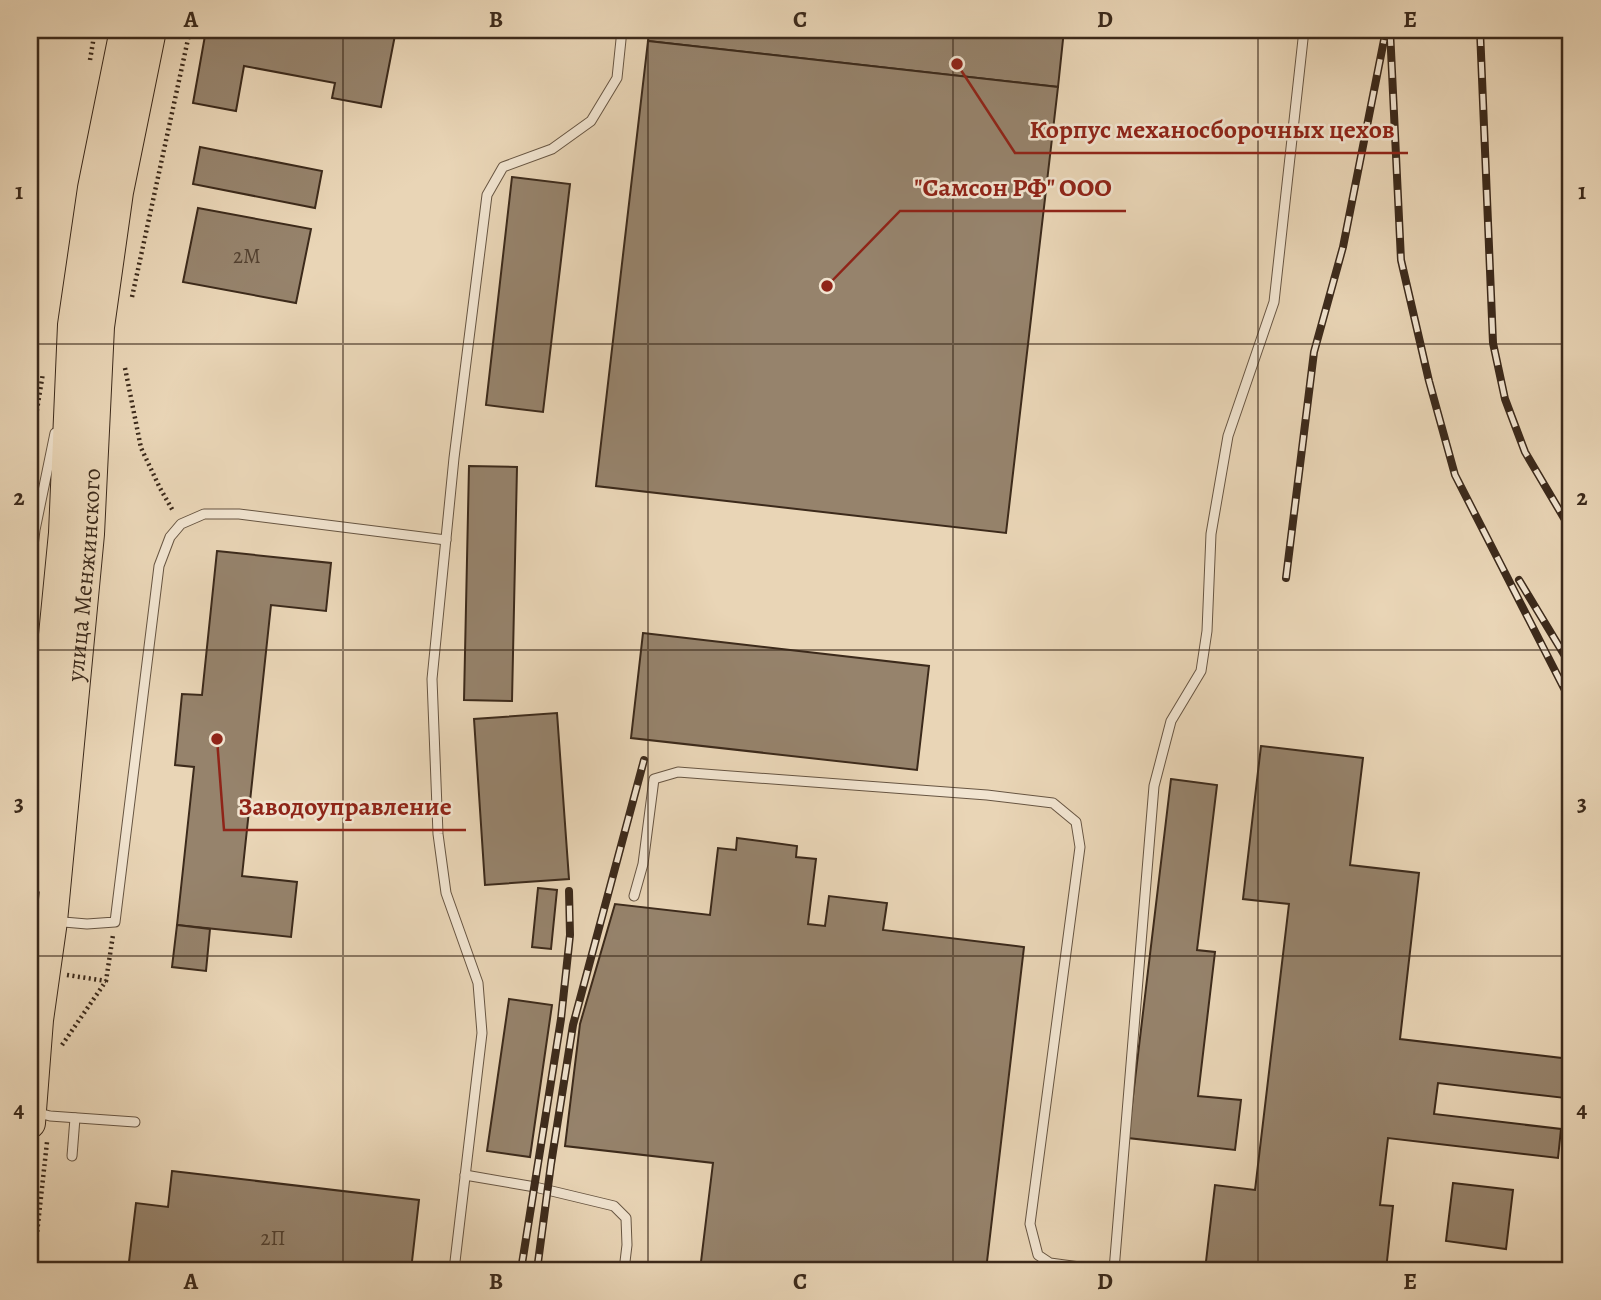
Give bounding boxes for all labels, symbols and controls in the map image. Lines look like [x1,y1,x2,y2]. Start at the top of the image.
text: A [183,4,199,35]
text: B [489,4,503,35]
text: C [793,4,807,35]
text: D [1097,4,1113,35]
text: E [1403,4,1417,35]
callout: Корпус механосборочных цехов [1015,106,1408,153]
text: Корпус механосборочных цехов [1029,112,1395,147]
callout: "Самсон РФ" ООО [900,164,1126,211]
text: "Самсон РФ" ООО [914,170,1112,205]
text: 1 [15,176,23,207]
text: 1 [1578,176,1586,207]
house number: 2М [233,242,261,270]
street label: улица Менжинского [59,468,108,684]
text: 2 [13,482,25,513]
text: 2 [1576,482,1588,513]
callout: Заводоуправление [224,783,466,830]
text: 3 [14,788,24,819]
text: 3 [1577,788,1587,819]
text: Заводоуправление [238,789,452,824]
text: 4 [14,1094,25,1125]
text: 4 [1577,1094,1588,1125]
house number: 2П [261,1224,285,1252]
text: A [183,1266,199,1297]
text: B [489,1266,503,1297]
text: C [793,1266,807,1297]
text: D [1097,1266,1113,1297]
text: E [1403,1266,1417,1297]

